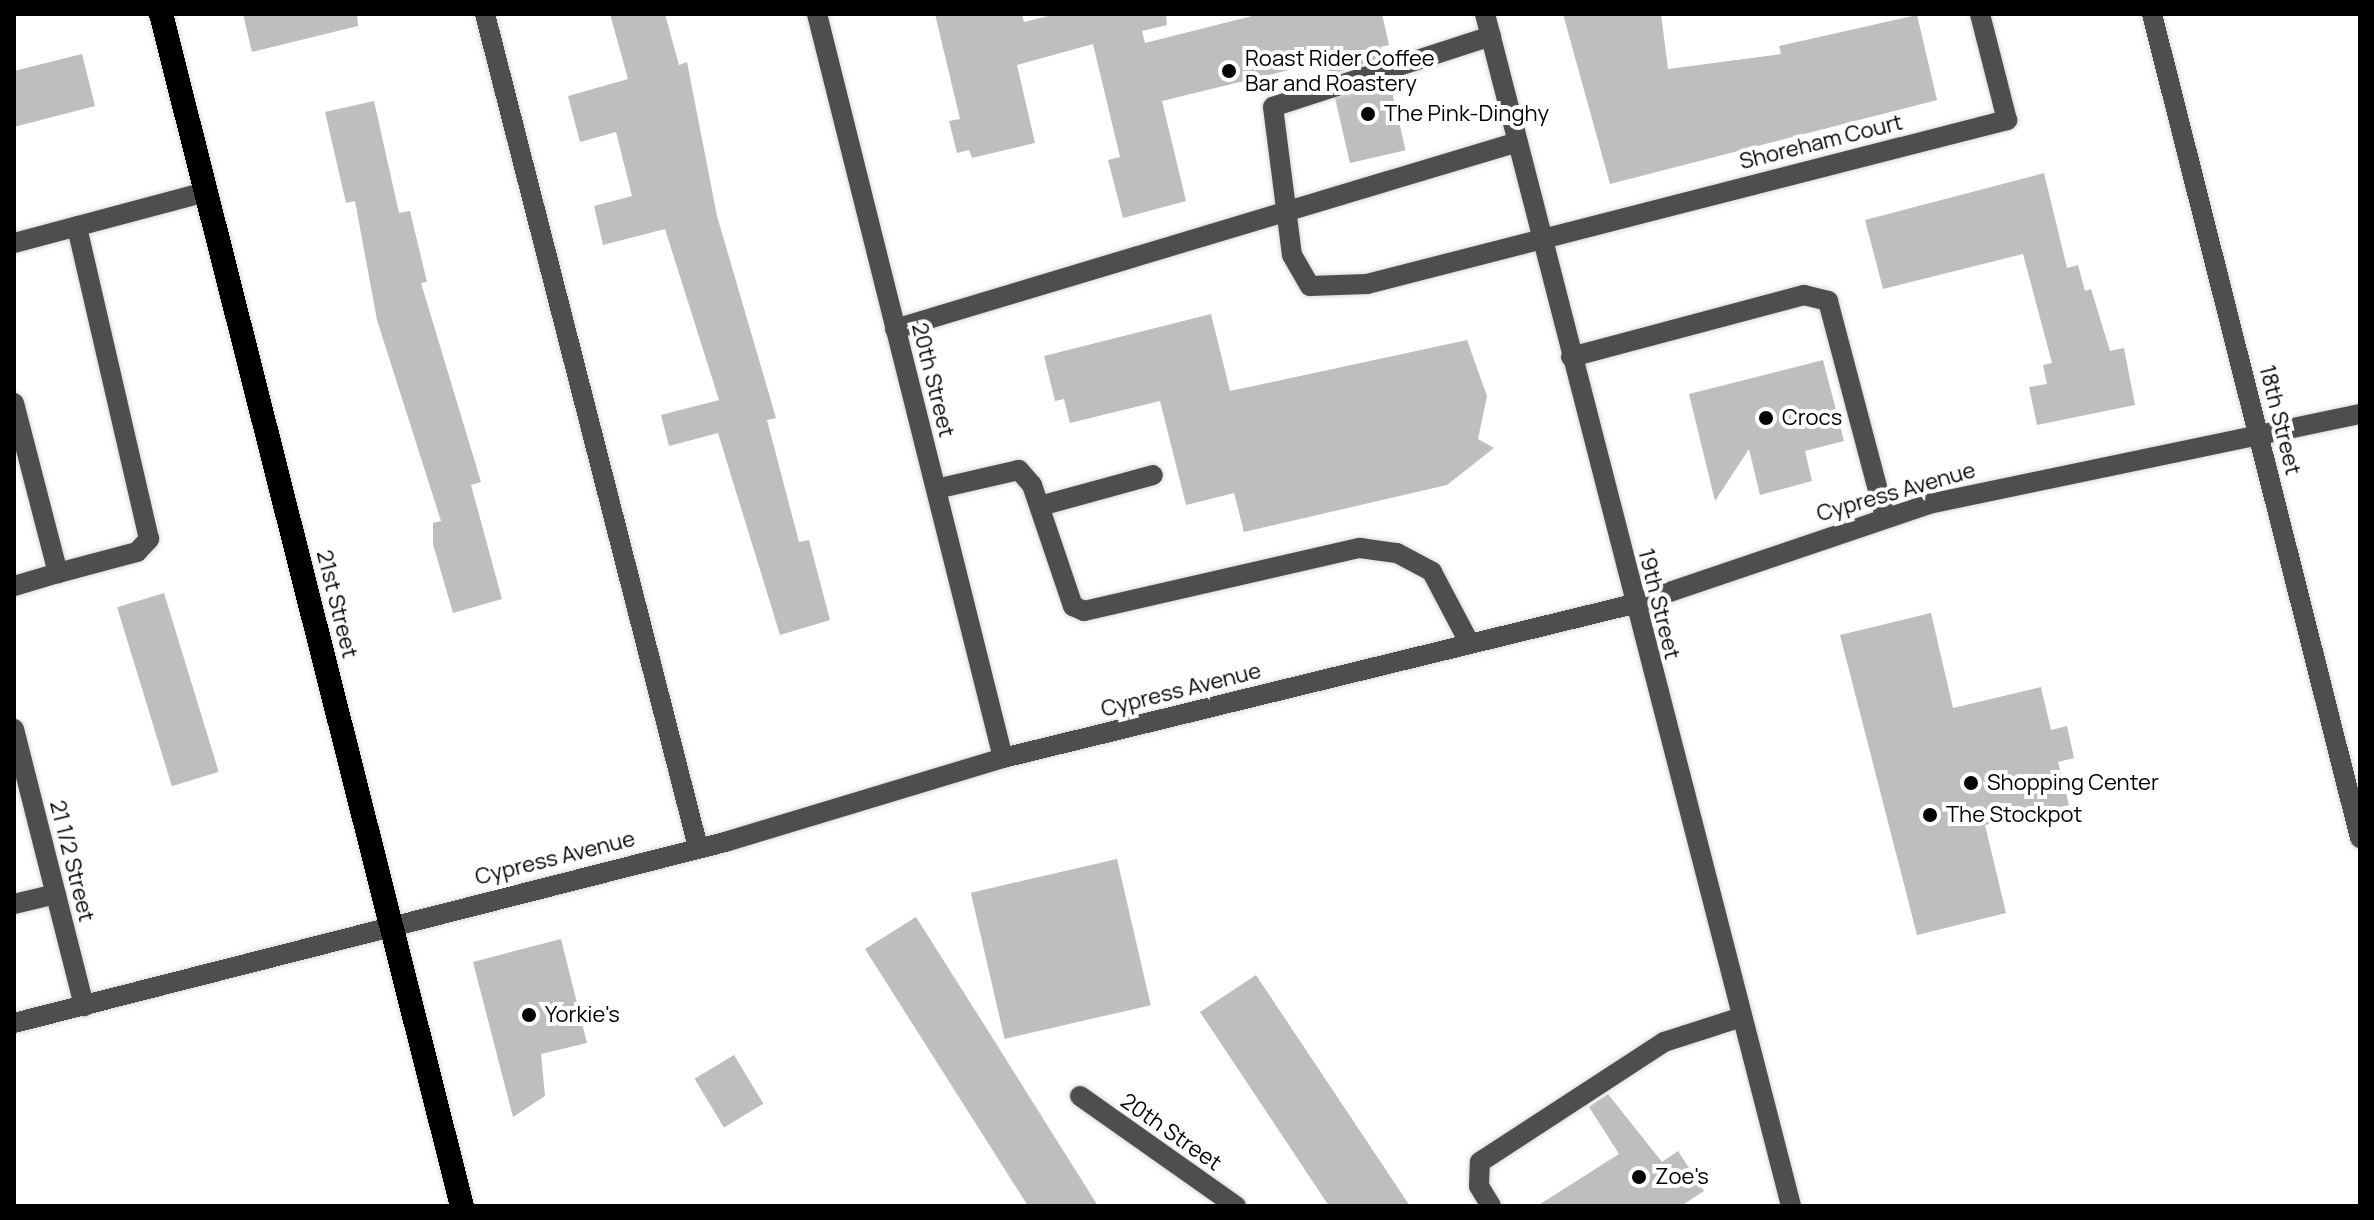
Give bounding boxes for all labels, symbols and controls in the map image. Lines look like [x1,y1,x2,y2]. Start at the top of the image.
place label: Roast Rider Coffee Bar and Roastery [1245,45,1435,96]
marker: Roast Rider Coffee Bar and Roastery [1220,62,1238,80]
place label: The Pink-Dinghy [1384,101,1549,127]
marker: The Pink-Dinghy [1359,105,1377,123]
street label: Shoreham Court [1737,109,1905,175]
street label: 20th Street [906,320,960,440]
street label: 18th Street [2254,362,2306,478]
place label: Crocs [1782,405,1842,431]
marker: Crocs [1757,409,1775,427]
street label: Cypress Avenue [1814,457,1978,527]
street label: 19th Street [1633,546,1685,662]
street label: 21st Street [311,547,363,661]
street label: Cypress Avenue [1098,657,1264,723]
place label: Shopping Center [1987,770,2159,796]
marker: Shopping Center [1962,774,1980,792]
street label: 21 1/2 Street [44,798,100,924]
place label: The Stockpot [1946,802,2082,828]
marker: The Stockpot [1921,806,1939,824]
street label: Cypress Avenue [472,825,638,891]
place label: Yorkie's [545,1002,620,1028]
marker: Yorkie's [520,1006,538,1024]
street label: 20th Street [1116,1088,1226,1176]
place label: Zoe's [1655,1164,1709,1190]
marker: Zoe's [1630,1168,1648,1186]

